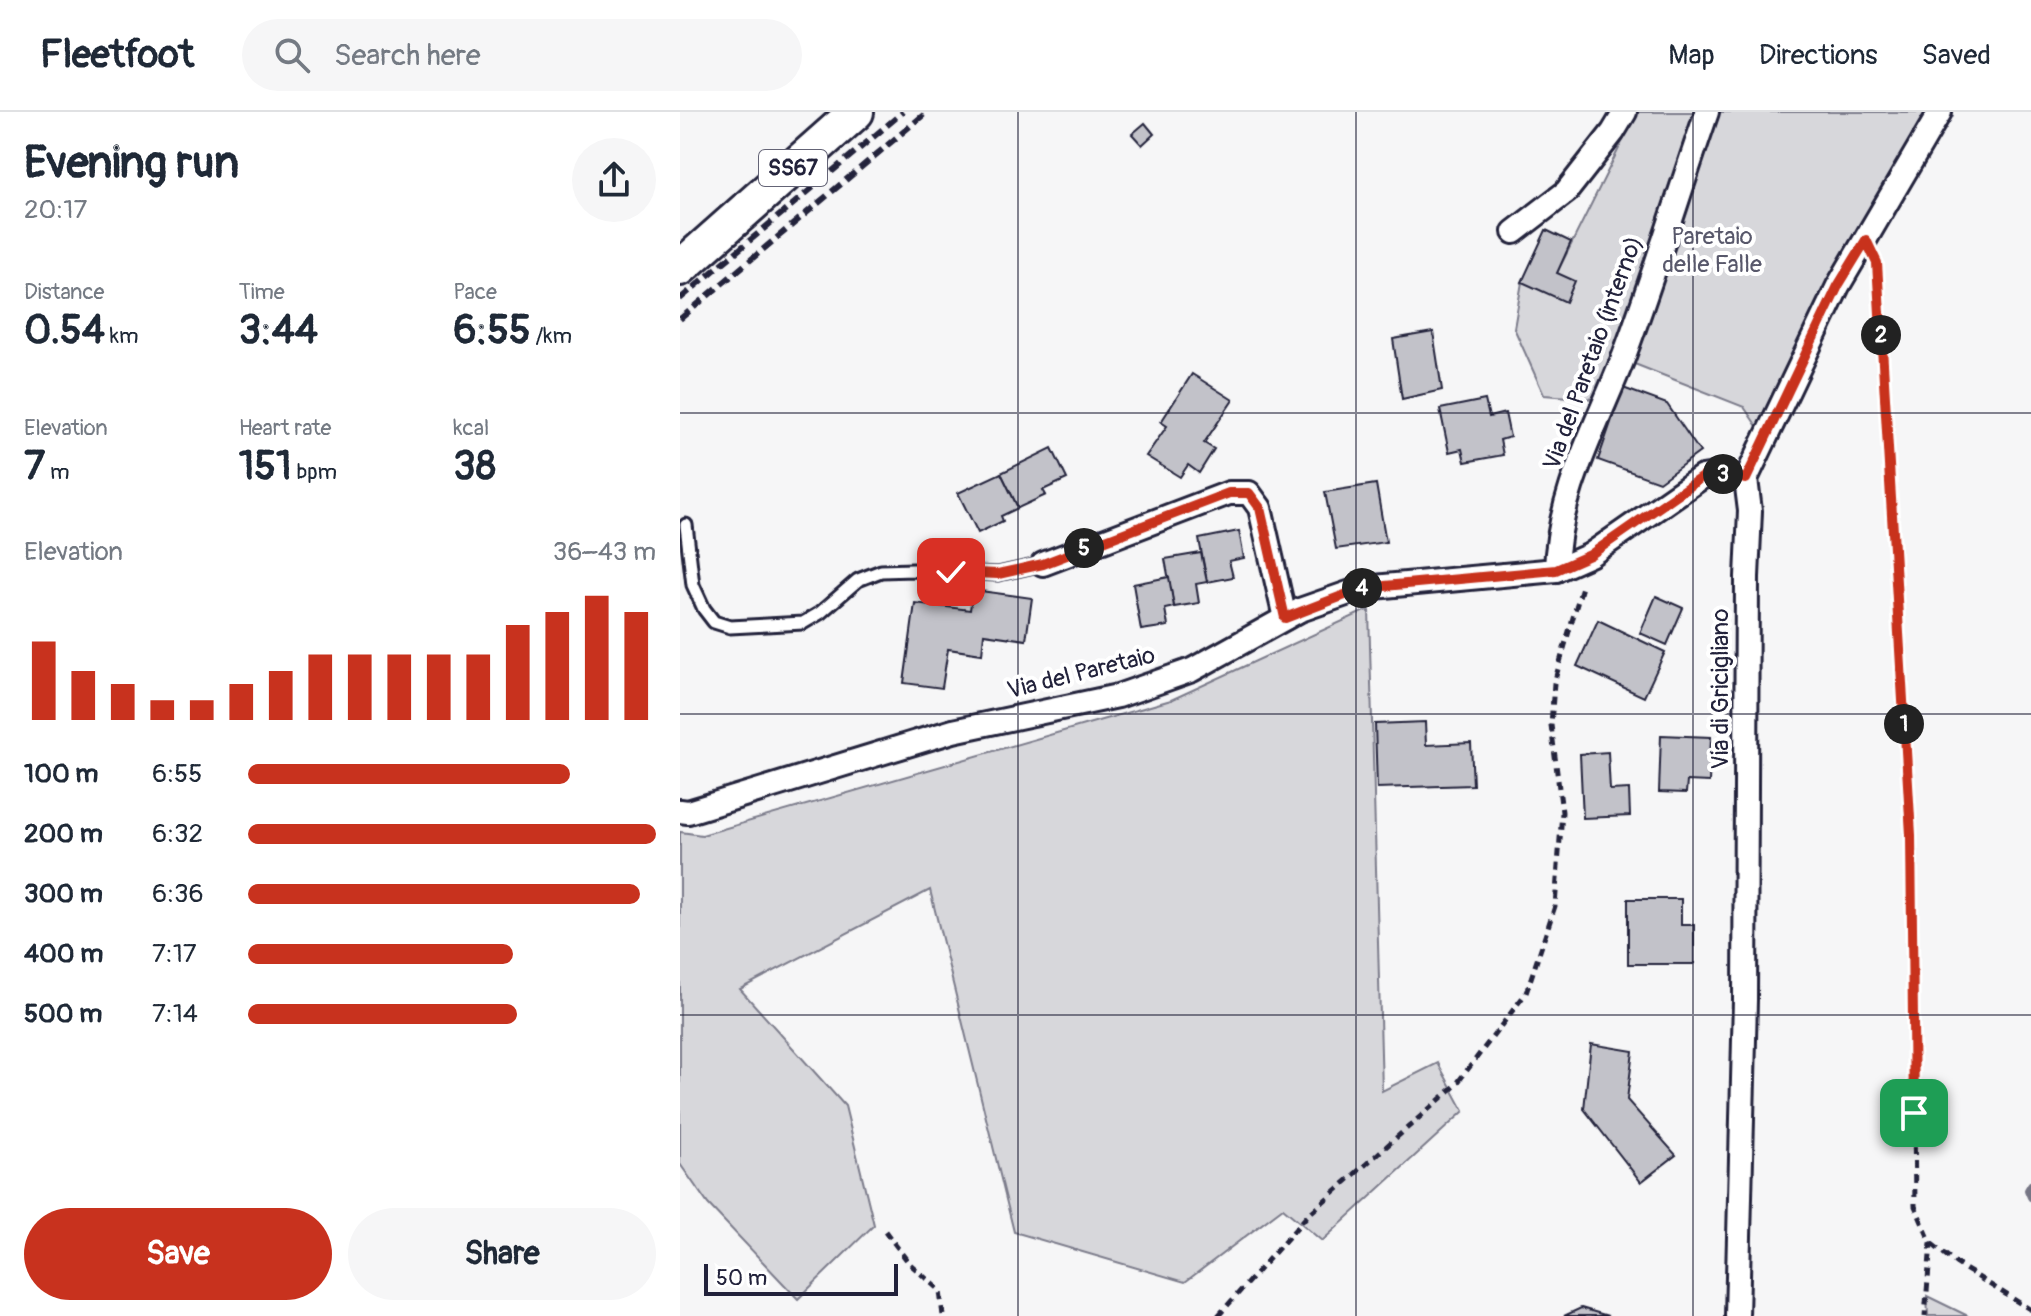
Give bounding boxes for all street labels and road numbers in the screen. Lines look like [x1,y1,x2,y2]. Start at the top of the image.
road number: SS67 [759,150,827,186]
street label: Via del Paretaio (interno) [1537,232,1649,474]
street label: Via di Gricigliano [1706,608,1735,769]
street label: Via del Paretaio [1004,641,1158,705]

